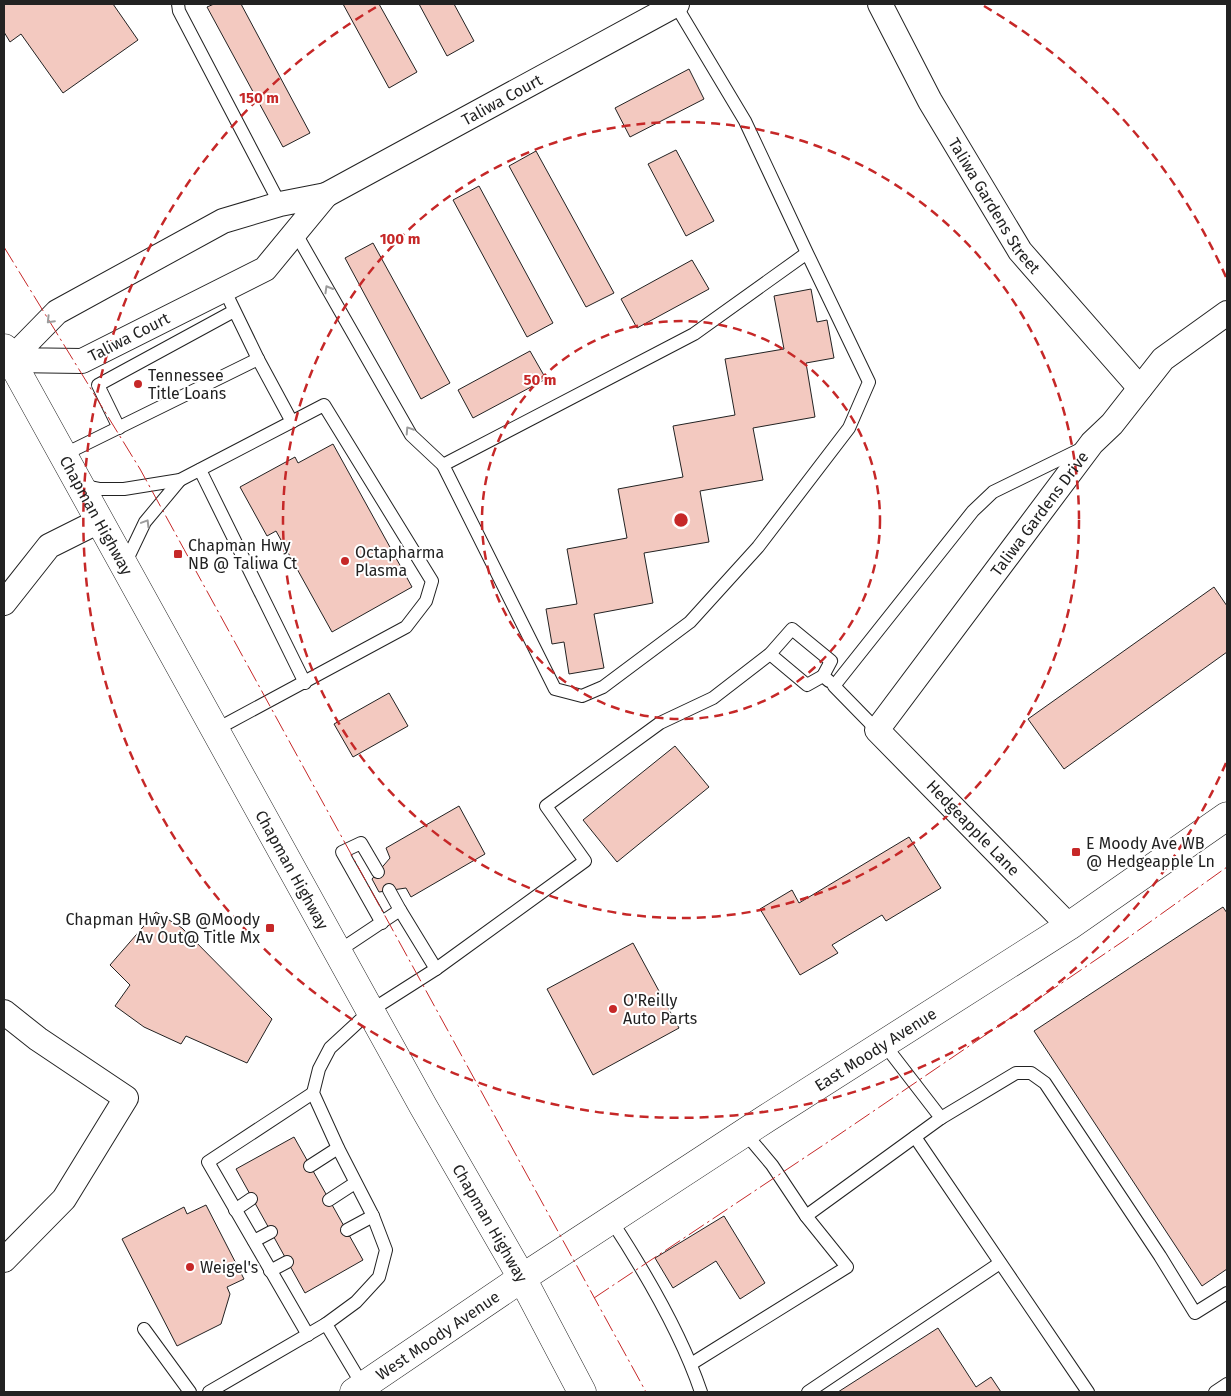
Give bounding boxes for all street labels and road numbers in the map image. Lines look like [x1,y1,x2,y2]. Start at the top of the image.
street label: Taliwa Court [458,70,545,129]
street label: Taliwa Gardens Street [945,134,1045,277]
street label: Taliwa Court [85,308,173,366]
street label: Taliwa Gardens Drive [986,447,1092,580]
street label: Chapman Highway [56,452,137,578]
street label: Hedgeapple Lane [923,776,1023,880]
street label: Chapman Highway [252,807,333,933]
street label: East Moody Avenue [811,1003,940,1095]
street label: Chapman Highway [449,1160,532,1286]
street label: West Moody Avenue [372,1287,503,1384]

